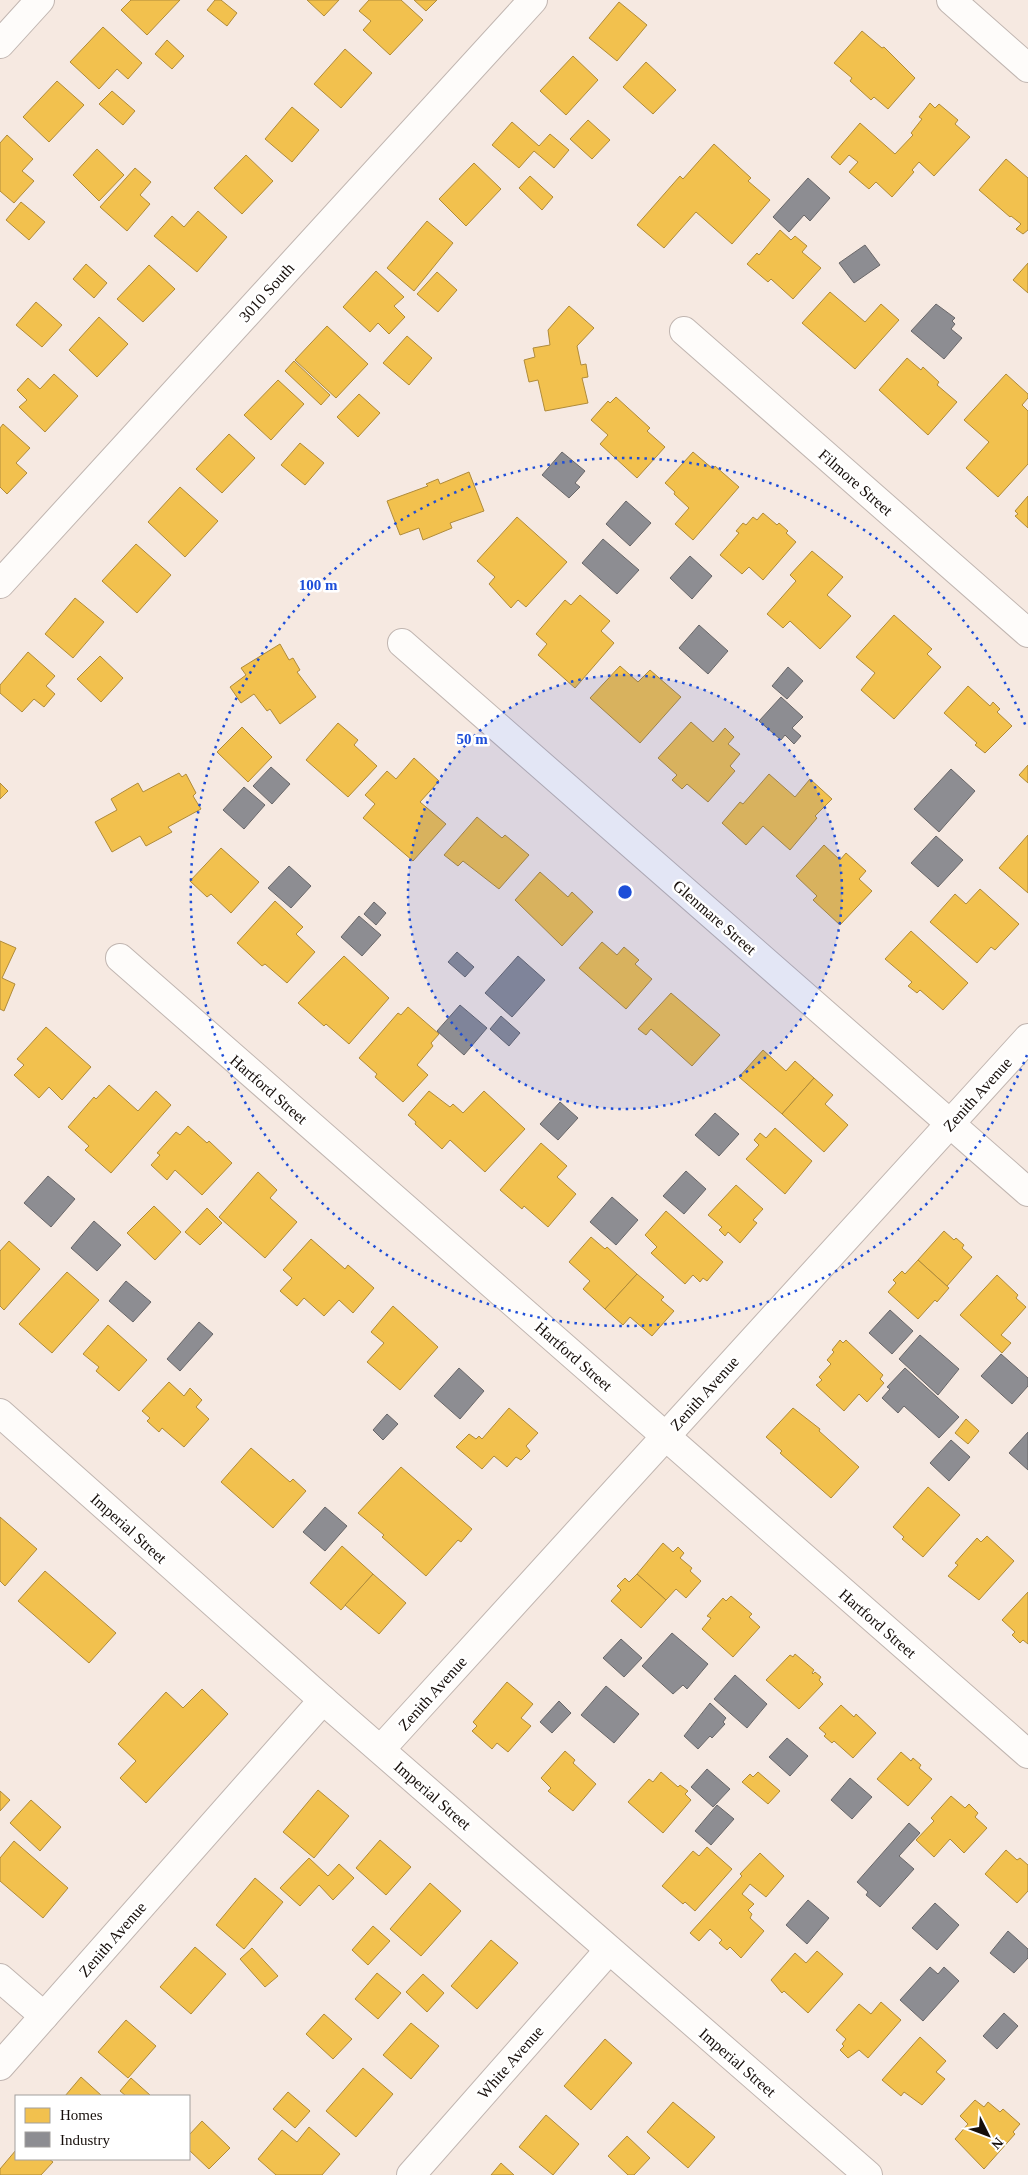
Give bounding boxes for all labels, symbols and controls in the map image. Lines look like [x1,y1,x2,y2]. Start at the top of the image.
street label: 3010 South [236,259,297,325]
street label: Filmore Street [815,446,896,519]
text: 100 m [299,577,338,593]
text: 50 m [456,731,488,747]
street label: Glenmare Street [670,877,760,958]
centre of rings [616,883,634,901]
street label: Hartford Street [227,1051,311,1128]
street label: Zenith Avenue [940,1054,1015,1135]
street label: Hartford Street [532,1318,616,1395]
street label: Zenith Avenue [667,1353,742,1434]
street label: Imperial Street [87,1490,170,1568]
street label: Hartford Street [836,1585,920,1662]
street label: Zenith Avenue [395,1653,470,1734]
street label: Imperial Street [390,1758,475,1834]
street label: Zenith Avenue [75,1898,149,1980]
street label: White Avenue [474,2022,547,2102]
street label: Imperial Street [695,2025,780,2101]
legend [15,2095,190,2160]
text: Homes [60,2107,103,2123]
north arrow [963,2110,1013,2160]
text: Industry [60,2132,110,2148]
text: N [988,2135,1006,2152]

